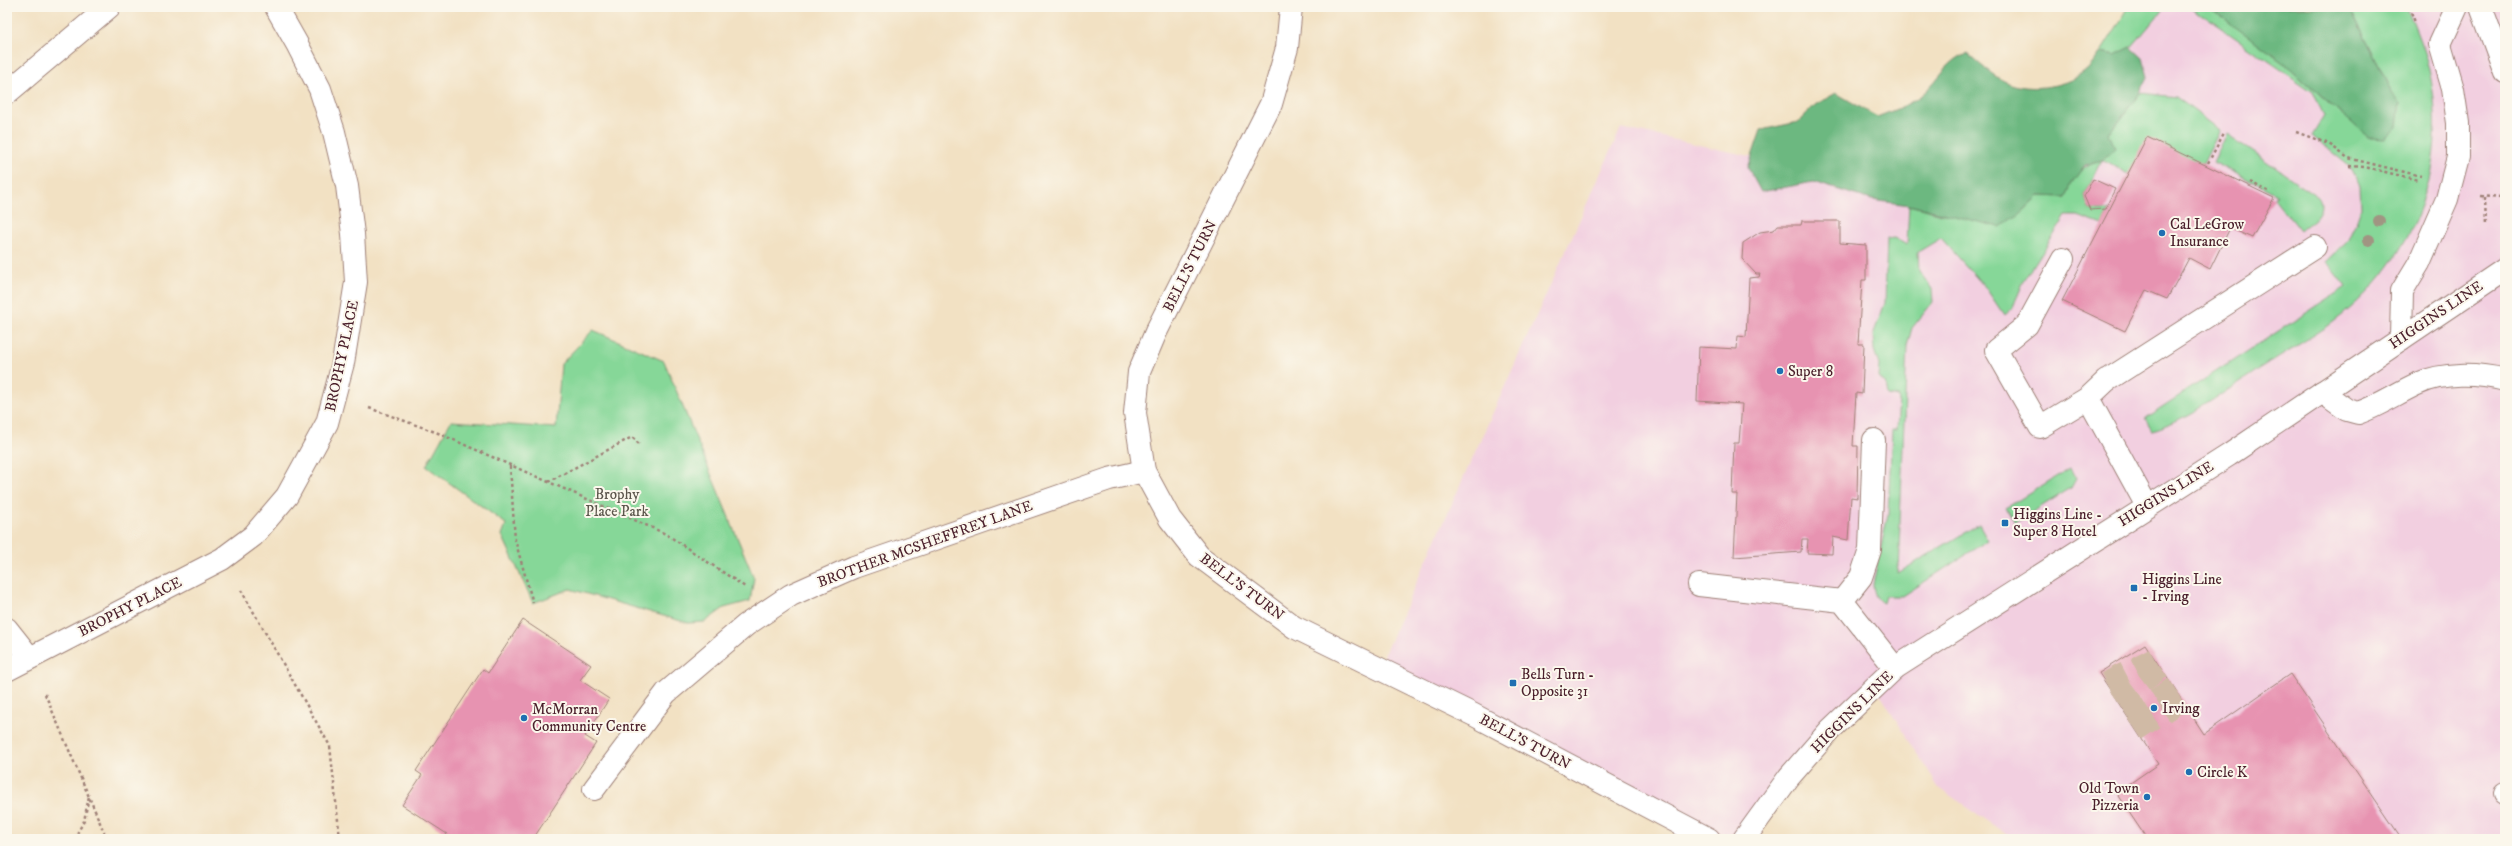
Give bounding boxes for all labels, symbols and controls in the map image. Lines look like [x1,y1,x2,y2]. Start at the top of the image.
place label: Cal LeGrow Insurance [2170,215,2244,251]
street label: BELL'S TURN [1159,217,1221,315]
marker: Cal LeGrow Insurance [2157,228,2167,238]
street label: HIGGINS LINE [2386,276,2487,353]
street label: BROPHY PLACE [321,298,363,414]
place label: Super 8 [1788,362,1833,381]
marker: Super 8 [1775,366,1785,376]
street label: HIGGINS LINE [2115,457,2218,531]
park label: Brophy Place Park [585,485,649,521]
street label: BROTHER MCSHEFFREY LANE [815,496,1035,592]
place label: Higgins Line - Super 8 Hotel [2013,505,2102,541]
marker: Higgins Line - Super 8 Hotel [2000,518,2010,528]
street label: BELL'S TURN [1196,549,1288,625]
place label: Higgins Line - Irving [2142,570,2222,606]
street label: BROPHY PLACE [75,573,185,641]
marker: Higgins Line - Irving [2129,583,2139,593]
place label: Bells Turn - Opposite 31 [1521,665,1594,701]
street label: HIGGINS LINE [1807,666,1898,757]
marker: Bells Turn - Opposite 31 [1508,678,1518,688]
place label: Irving [2162,699,2200,718]
place label: McMorran Community Centre [532,700,646,736]
marker: Irving [2149,703,2159,713]
street label: BELL'S TURN [1476,710,1574,774]
marker: McMorran Community Centre [519,713,529,723]
place label: Circle K [2197,763,2248,782]
marker: Circle K [2184,767,2194,777]
place label: Old Town Pizzeria [2079,779,2140,815]
marker: Old Town Pizzeria [2142,792,2152,802]

